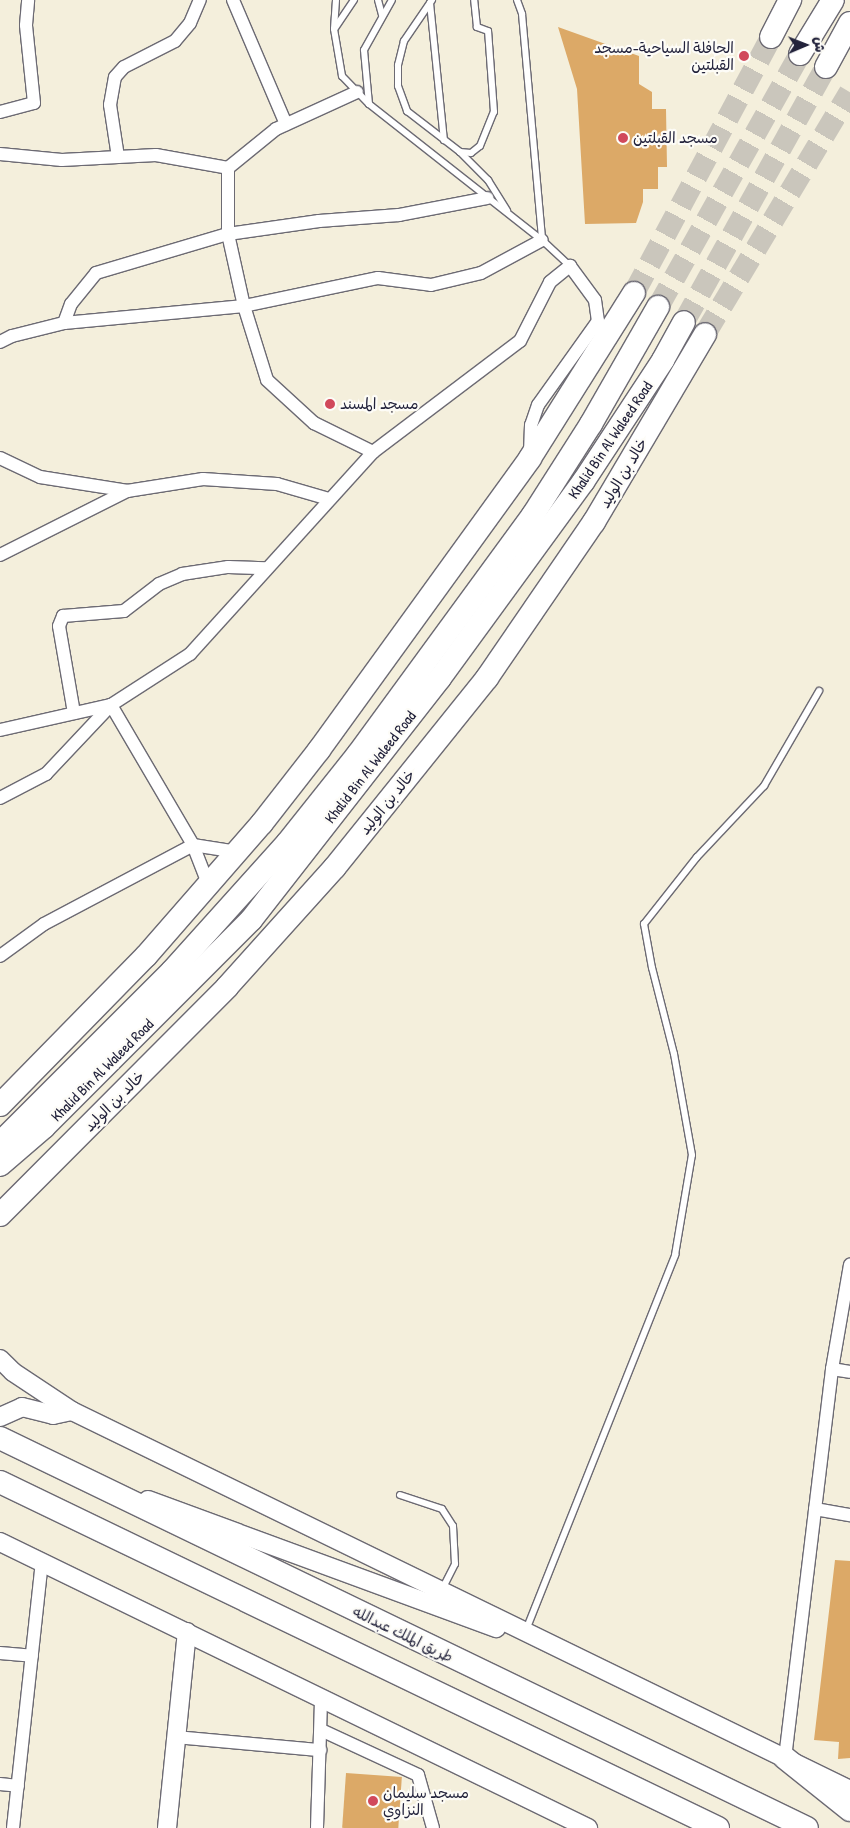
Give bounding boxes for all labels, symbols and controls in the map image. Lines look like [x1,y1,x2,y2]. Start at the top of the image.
north arrow [780,20,830,70]
text: ش [811,37,830,53]
place label: الحافلة السياحية-مسجد القبلتين [594,38,734,73]
marker: الحافلة السياحية-مسجد القبلتين [738,50,750,62]
place label: مسجد القبلتين [633,129,718,147]
marker: مسجد القبلتين [617,132,629,144]
street label: Khalid Bin Al Waleed Road [564,378,656,502]
place label: مسجد المسند [340,395,418,413]
marker: مسجد المسند [324,398,336,410]
street label: خالد بن الوليد [595,435,651,511]
street label: Khalid Bin Al Waleed Road [321,707,419,827]
street label: خالد بن الوليد [355,766,419,838]
street label: Khalid Bin Al Waleed Road [47,1015,157,1125]
street label: خالد بن الوليد [80,1067,148,1135]
street label: طريق الملك عبدالله [350,1602,456,1666]
place label: مسجد سليمان النزاوي [383,1783,469,1818]
marker: مسجد سليمان النزاوي [367,1795,379,1807]

